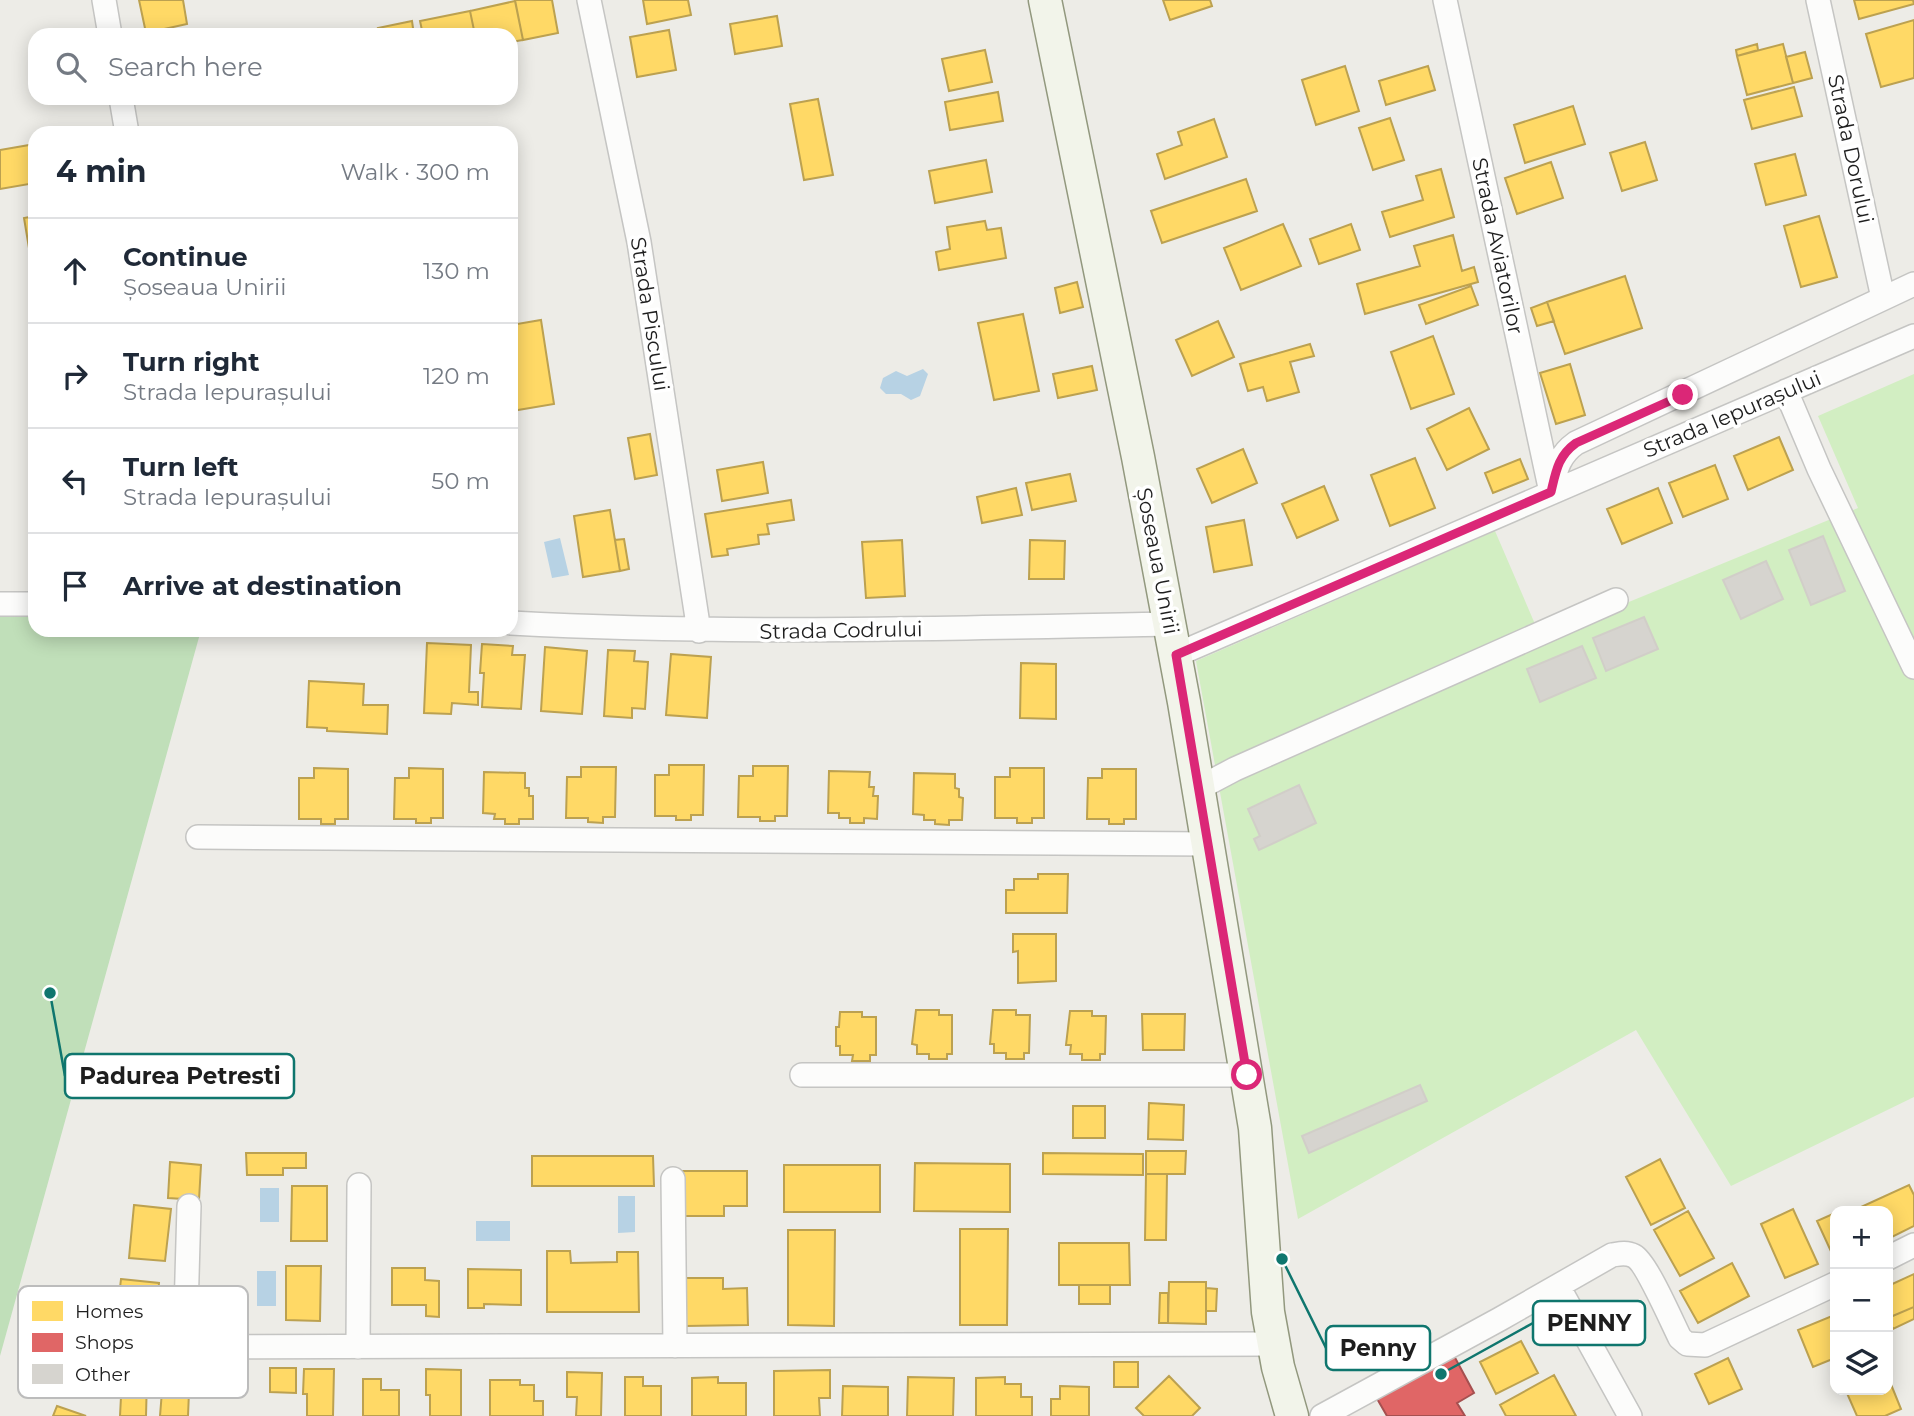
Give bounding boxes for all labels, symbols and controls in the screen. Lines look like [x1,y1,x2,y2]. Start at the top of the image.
search box [28,28,518,105]
icon: search [52,48,90,86]
text: Search here [108,51,263,83]
street label: Strada Dorului [1823,72,1879,226]
text: 4 min [56,153,146,190]
street label: Strada Aviatorilor [1467,155,1529,337]
text: Walk · 300 m [340,158,490,186]
street label: Strada Piscului [625,235,675,393]
text: Continue [123,241,248,273]
icon: ahead [56,252,94,290]
text: 130 m [423,257,490,285]
text: Șoseaua Unirii [123,273,286,301]
text: Turn right [123,346,259,378]
icon: right [56,357,94,395]
text: 120 m [423,362,490,390]
street label: Strada Iepurașului [1639,365,1825,464]
text: Strada Iepurașului [123,378,332,406]
route end [1667,379,1698,410]
text: Turn left [123,451,239,483]
icon: left [56,462,94,500]
text: 50 m [431,467,490,495]
text: Strada Iepurașului [123,483,332,511]
street label: Șoseaua Unirii [1131,485,1184,637]
icon: arrive [56,567,94,605]
text: Arrive at destination [123,570,402,602]
street label: Strada Codrului [759,616,923,644]
callout: Padurea Petresti [65,1054,294,1098]
route start [1231,1059,1262,1090]
text: Padurea Petresti [79,1062,281,1090]
map controls [1830,1206,1893,1395]
button: + [1830,1206,1893,1269]
button: − [1830,1269,1893,1332]
legend [18,1286,248,1398]
text: Homes [75,1300,143,1323]
callout: PENNY [1533,1301,1645,1345]
text: PENNY [1547,1309,1632,1337]
callout: Penny [1326,1326,1430,1370]
text: Shops [75,1331,134,1354]
button: layers [1830,1332,1893,1395]
text: Penny [1340,1334,1416,1362]
text: Other [75,1363,131,1386]

